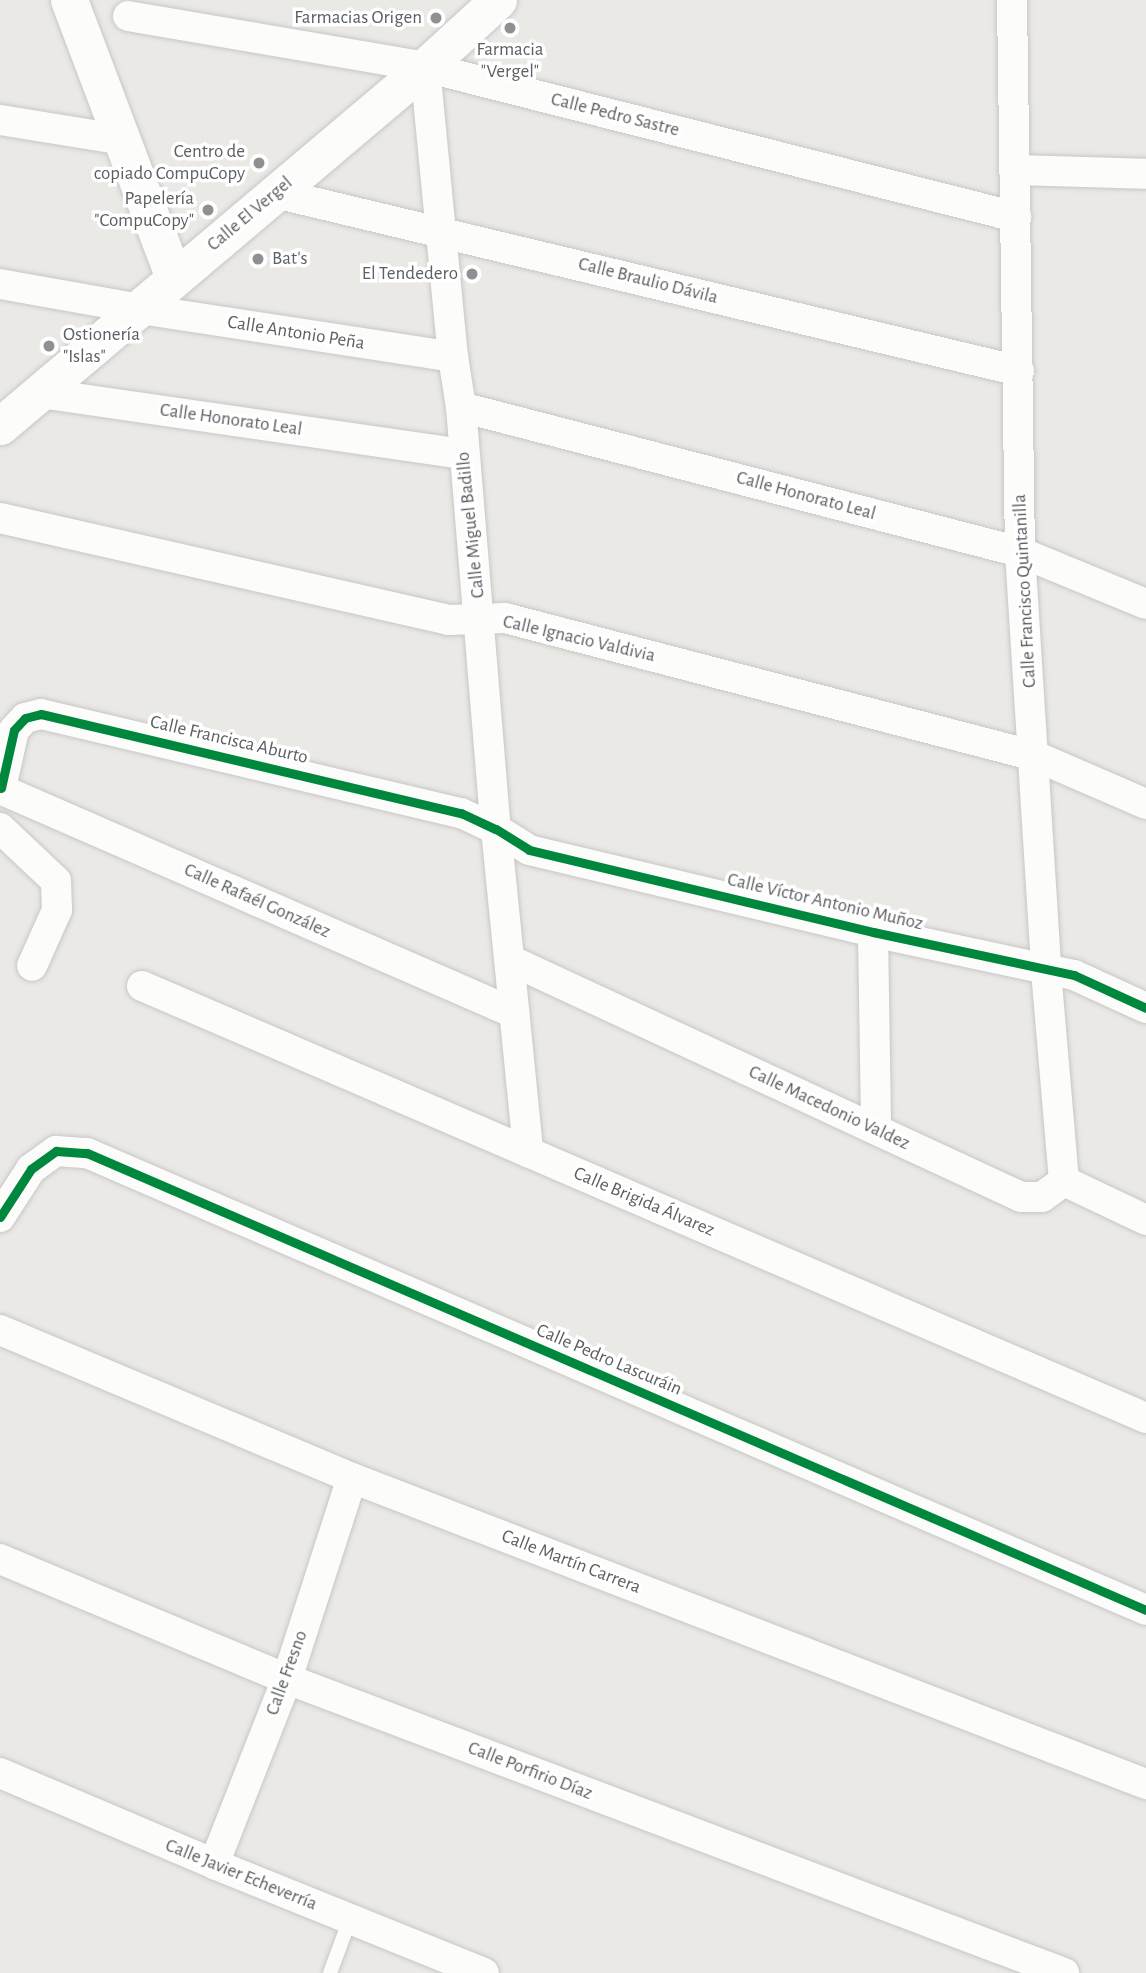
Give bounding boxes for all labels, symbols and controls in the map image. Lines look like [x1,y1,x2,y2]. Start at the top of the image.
place label: Farmacias Origen [294,7,422,29]
marker: Farmacias Origen [428,10,444,26]
marker: Farmacia "Vergel" [502,20,518,36]
place label: Farmacia "Vergel" [476,39,544,83]
street label: Calle Pedro Sastre [548,88,682,142]
place label: Centro de copiado CompuCopy [94,141,245,185]
marker: Centro de copiado CompuCopy [251,155,267,171]
street label: Calle El Vergel [203,172,297,256]
place label: Papelería "CompuCopy" [94,188,194,232]
marker: Papelería "CompuCopy" [200,202,216,218]
place label: Bat's [272,248,308,270]
marker: Bat's [250,251,266,267]
street label: Calle Braulio Dávila [576,253,720,309]
place label: El Tendedero [362,263,458,285]
marker: El Tendedero [464,266,480,282]
street label: Calle Antonio Peña [226,311,366,355]
place label: Ostionería "Islas" [63,324,140,368]
marker: Ostionería "Islas" [41,338,57,354]
street label: Calle Honorato Leal [158,399,304,441]
street label: Calle Miguel Badillo [452,451,490,599]
street label: Calle Honorato Leal [734,466,878,526]
street label: Calle Francisco Quintanilla [1009,494,1041,688]
street label: Calle Ignacio Valdivia [501,610,657,668]
street label: Calle Francisca Aburto [148,711,310,769]
street label: Calle Rafaél González [180,859,334,943]
street label: Calle Víctor Antonio Muñoz [725,868,925,936]
street label: Calle Macedonio Valdez [745,1061,913,1155]
street label: Calle Brigida Álvarez [570,1162,718,1242]
street label: Calle Pedro Lascuráin [533,1319,685,1401]
street label: Calle Martín Carrera [498,1525,644,1599]
street label: Calle Fresno [261,1628,313,1718]
street label: Calle Porfirio Díaz [465,1737,595,1805]
street label: Calle Javier Echeverría [162,1834,320,1916]

